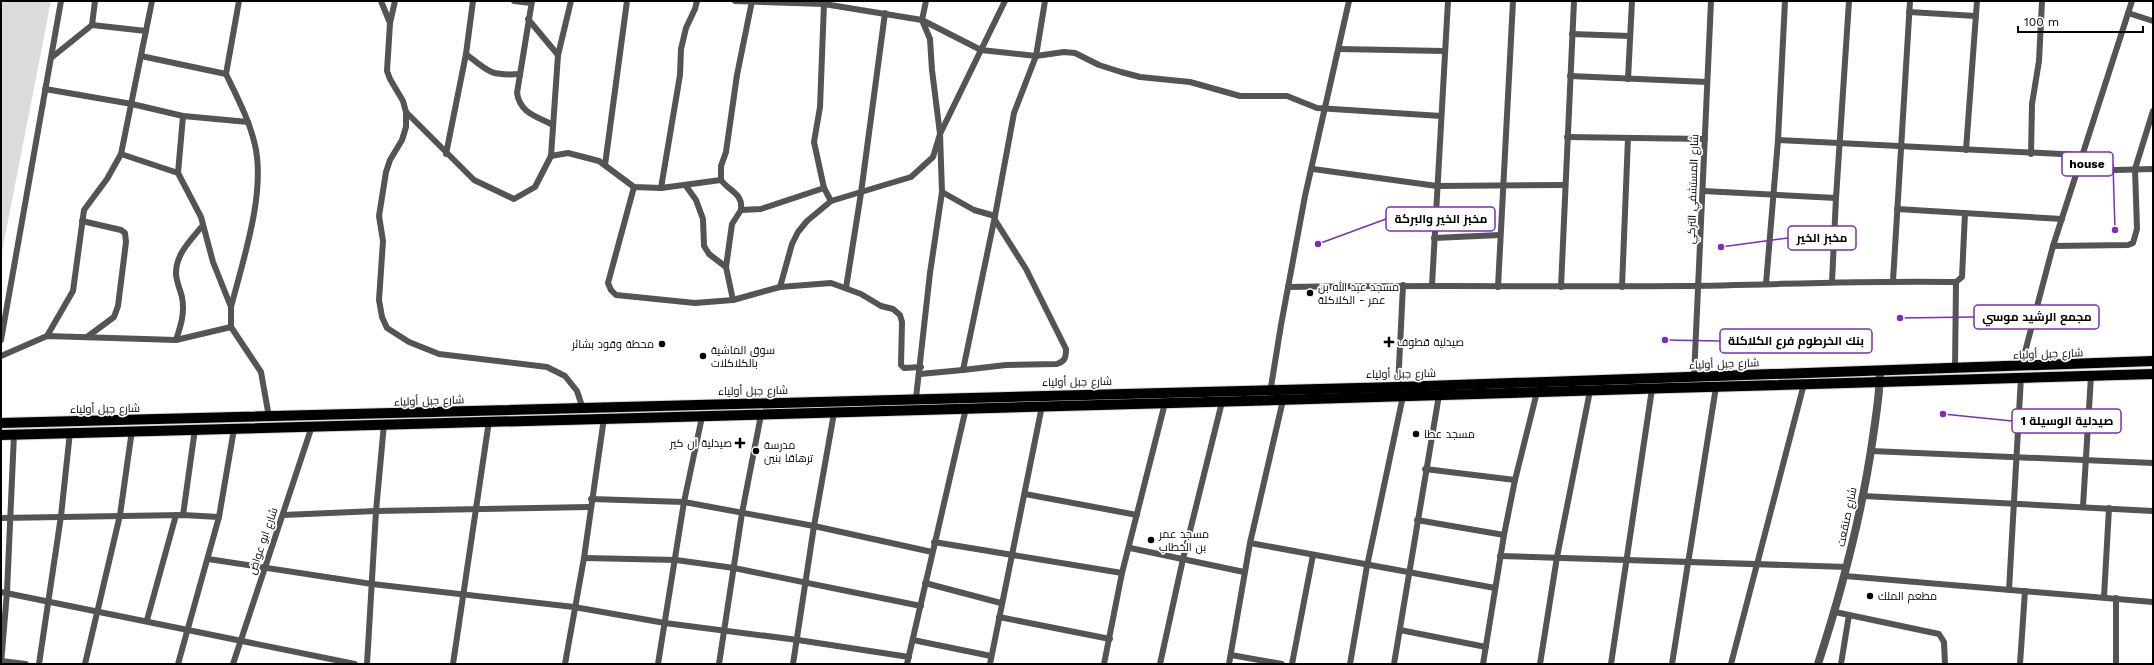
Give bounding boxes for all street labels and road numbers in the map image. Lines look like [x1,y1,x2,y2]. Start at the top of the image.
street label: شارع المستشفي التركي [1685,134,1703,244]
street label: شارع جبل أولياء [2013,345,2083,363]
street label: شارع جبل أولياء [1689,355,1759,373]
street label: شارع جبل أولياء [1366,366,1436,382]
street label: شارع جبل أولياء [1042,374,1112,390]
street label: شارع جبل أولياء [718,383,788,399]
street label: شارع جبل أولياء [394,392,464,410]
street label: شارع جبل أولياء [70,401,140,417]
street label: شارع صنقعت [1834,486,1861,548]
street label: شارع ابو عواض [245,506,281,577]

